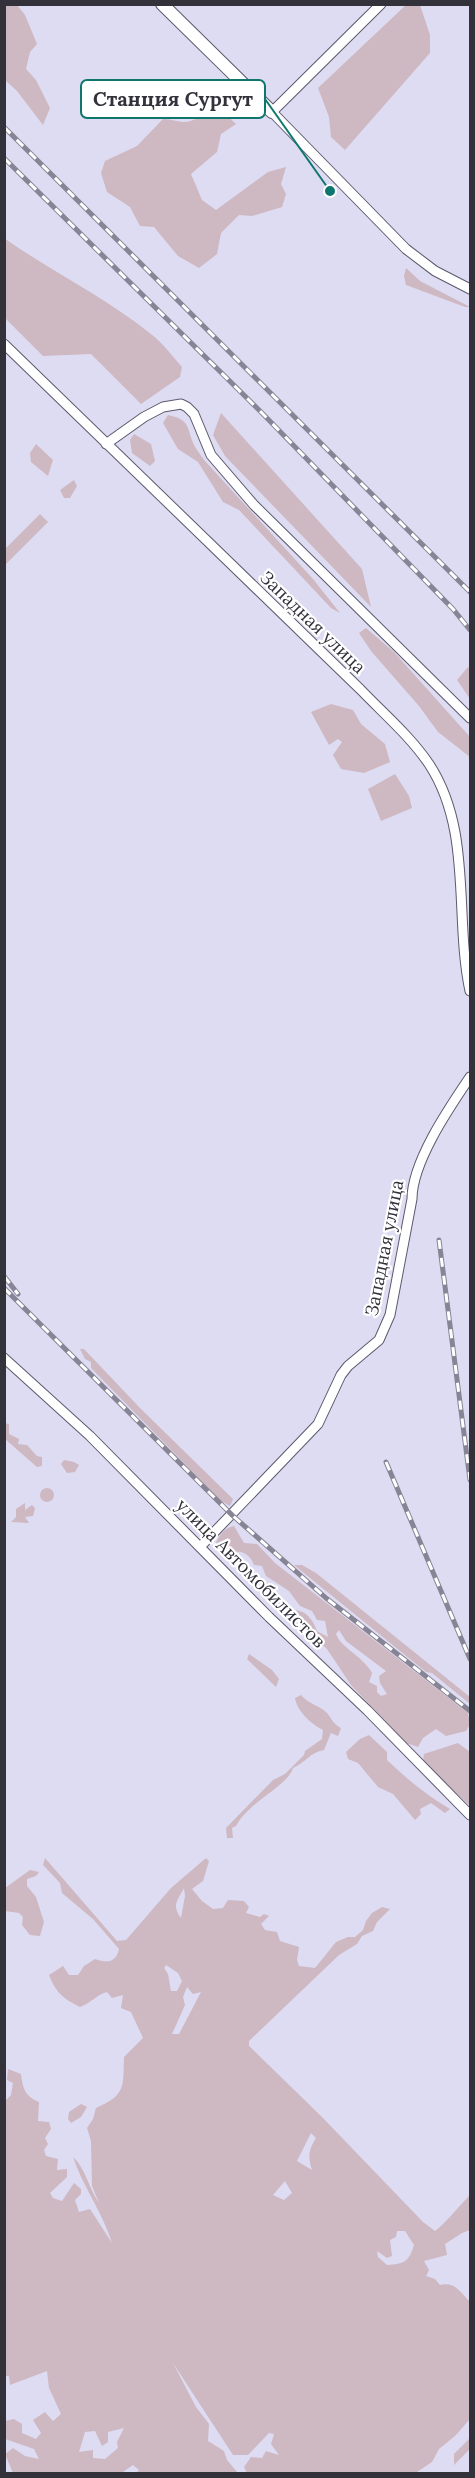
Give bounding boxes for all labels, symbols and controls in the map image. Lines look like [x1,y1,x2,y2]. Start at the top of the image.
callout: Станция Сургут [81,80,265,118]
text: Станция Сургут [93,86,254,111]
street label: Западная улица [255,566,371,678]
street label: Западная улица [360,1178,408,1318]
street label: улица Автомобилистов [172,1494,330,1652]

